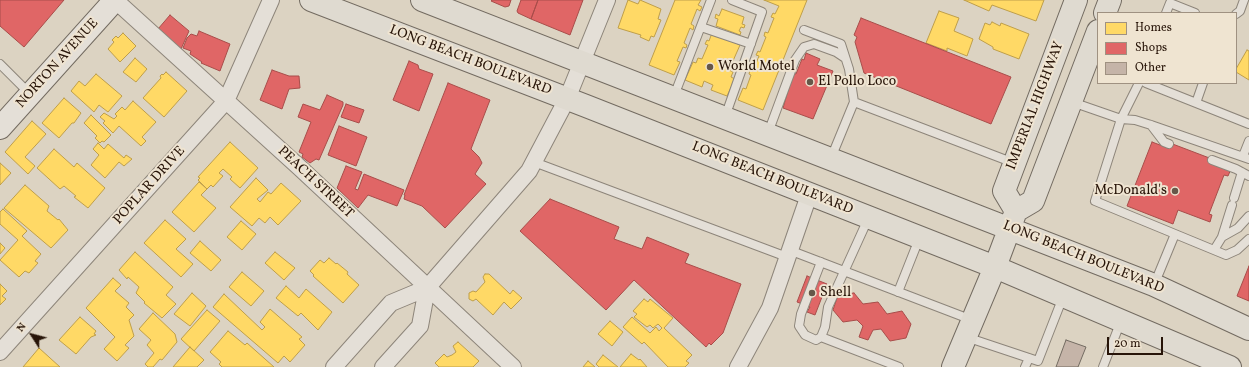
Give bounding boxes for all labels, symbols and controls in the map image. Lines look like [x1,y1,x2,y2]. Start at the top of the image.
legend [1097,12,1237,84]
street label: NORTON AVENUE [13,16,103,112]
text: Homes [1135,20,1172,36]
street label: LONG BEACH BOULEVARD [387,22,553,100]
street label: IMPERIAL HIGHWAY [1004,39,1068,173]
text: Shops [1135,40,1167,56]
place label: World Motel [718,59,795,75]
text: Other [1135,60,1166,76]
marker: World Motel [705,62,715,72]
place label: El Pollo Loco [818,74,896,90]
marker: El Pollo Loco [805,77,815,87]
street label: LONG BEACH BOULEVARD [689,139,855,219]
street label: POPLAR DRIVE [111,143,189,229]
street label: PEACH STREET [274,144,356,222]
place label: McDonald's [1094,183,1167,199]
marker: McDonald's [1170,186,1180,196]
street label: LONG BEACH BOULEVARD [1000,218,1166,298]
place label: Shell [820,285,851,301]
marker: Shell [807,288,817,298]
north arrow [12,315,52,355]
text: N [13,320,30,335]
scale bar [1109,329,1165,355]
text: 20 m [1114,336,1141,352]

